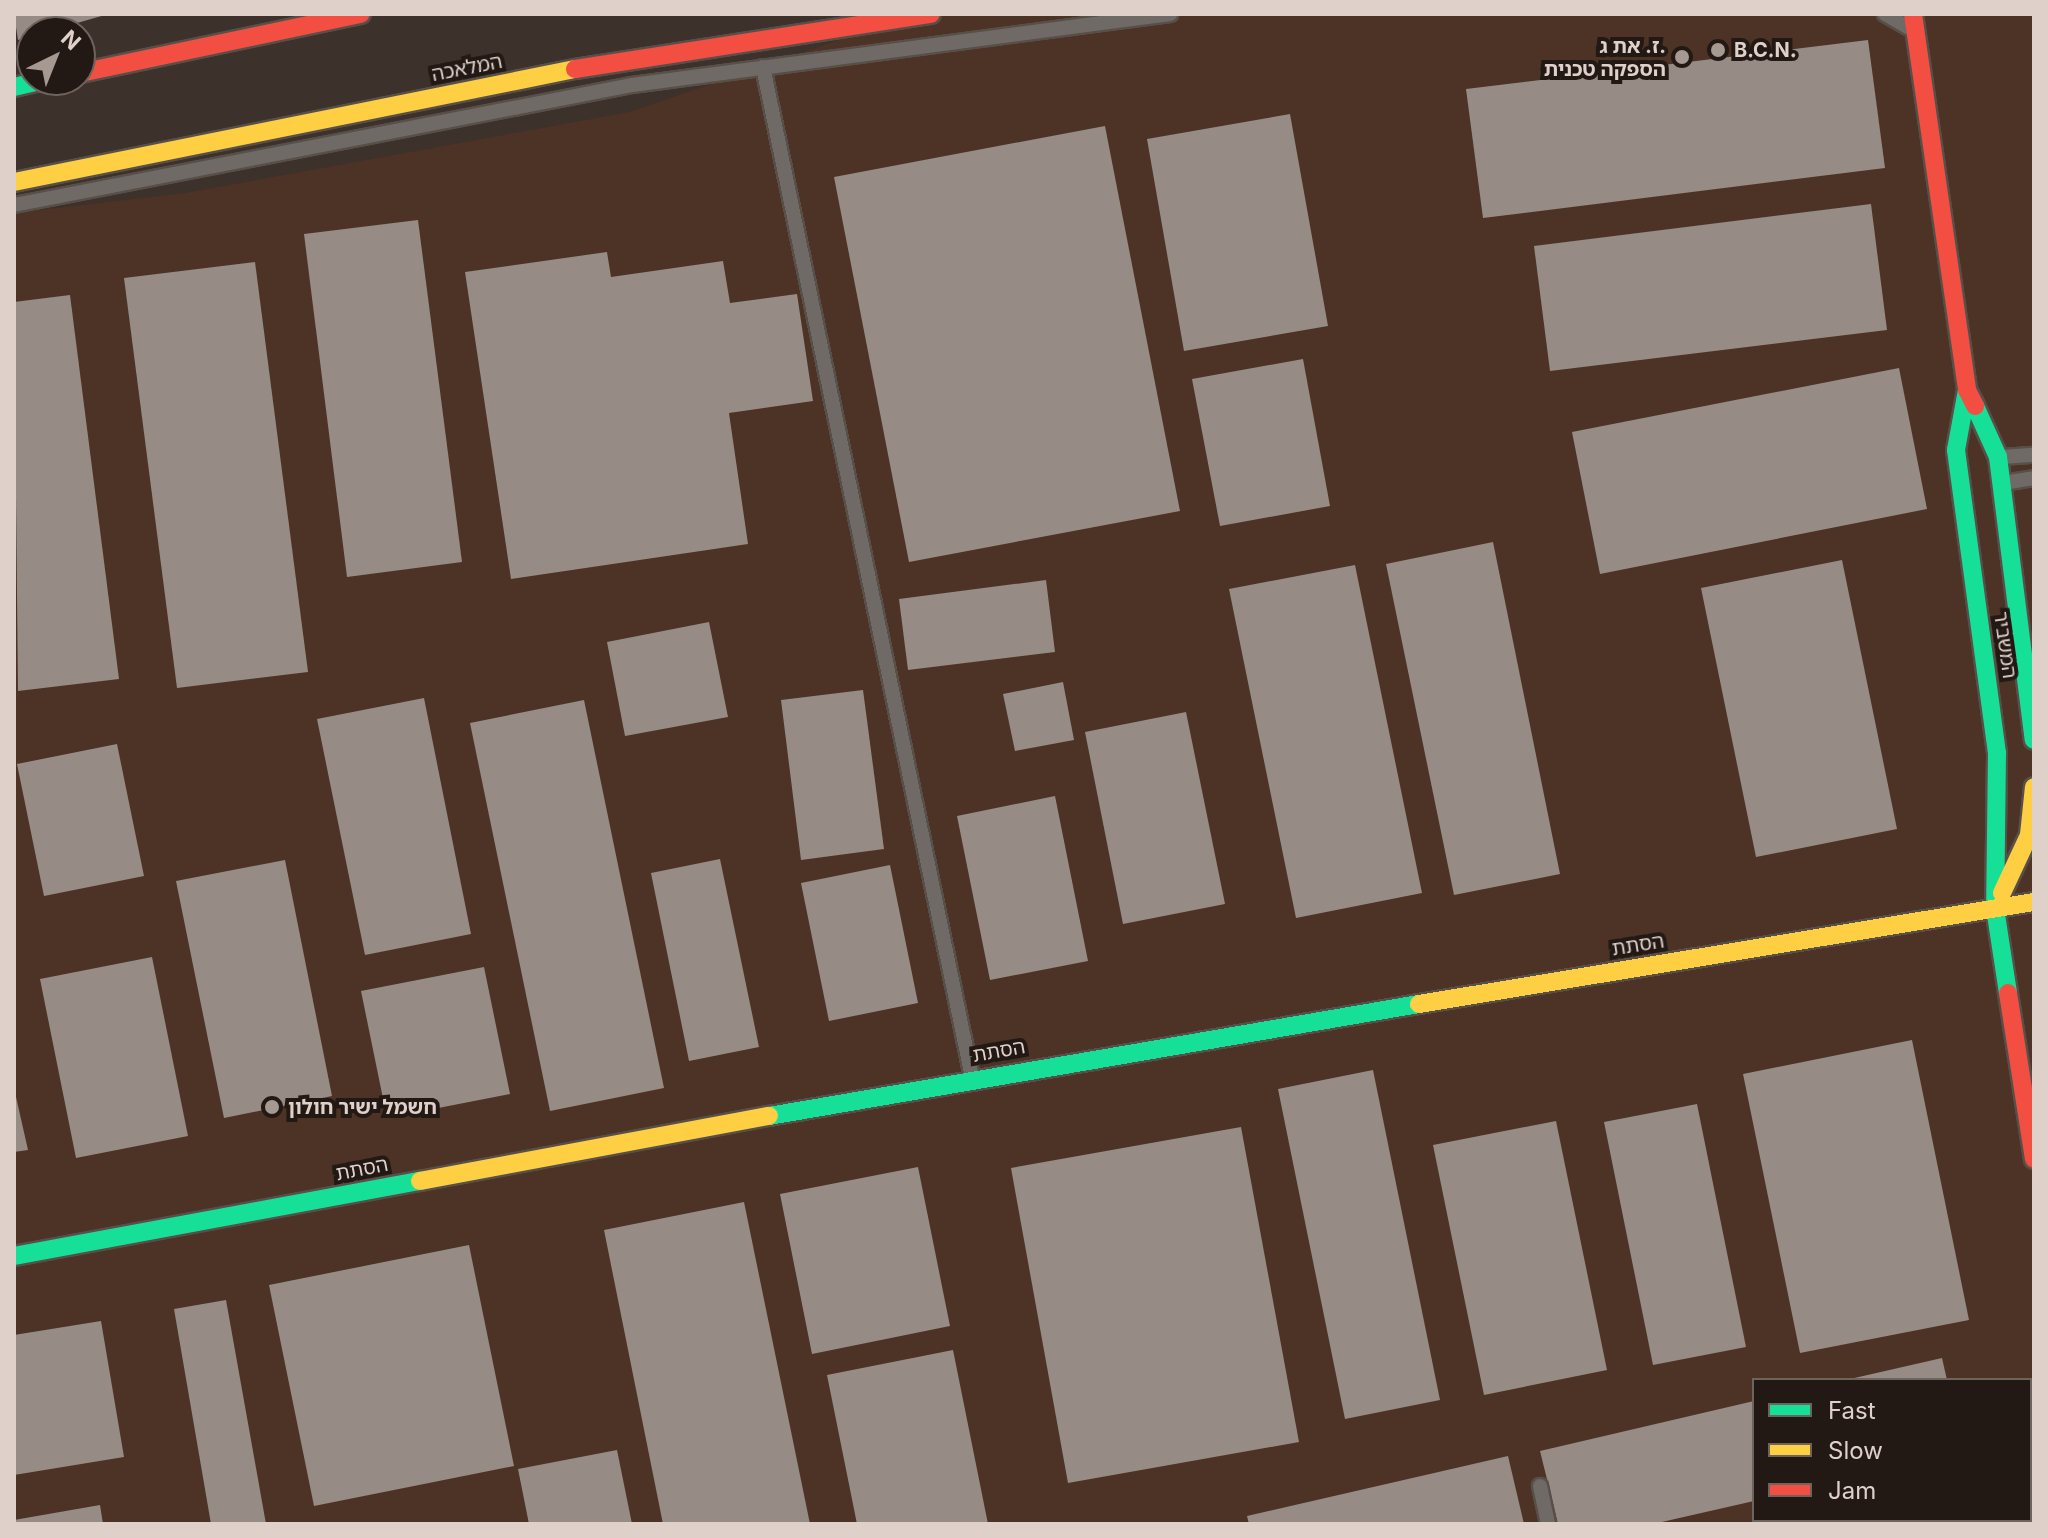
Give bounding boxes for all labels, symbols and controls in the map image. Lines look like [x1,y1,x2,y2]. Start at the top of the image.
north arrow [16,16,96,96]
text: N [56,25,86,55]
place label: ז. את ג. הספקה טכנית [1544,34,1666,81]
place label: B.C.N. [1734,38,1796,62]
marker: B.C.N. [1709,41,1727,59]
marker: ז. את ג. הספקה טכנית [1673,48,1691,66]
street label: המלאכה [430,49,504,87]
street label: המשביר [1988,610,2022,680]
street label: הסתת [1610,929,1666,961]
street label: הסתת [971,1035,1027,1067]
place label: חשמל ישיר חולון [288,1095,437,1119]
marker: חשמל ישיר חולון [263,1098,281,1116]
street label: הסתת [334,1152,390,1186]
legend [1752,1378,2032,1522]
text: Fast [1828,1396,1876,1425]
text: Slow [1828,1436,1883,1465]
text: Jam [1828,1476,1876,1505]

